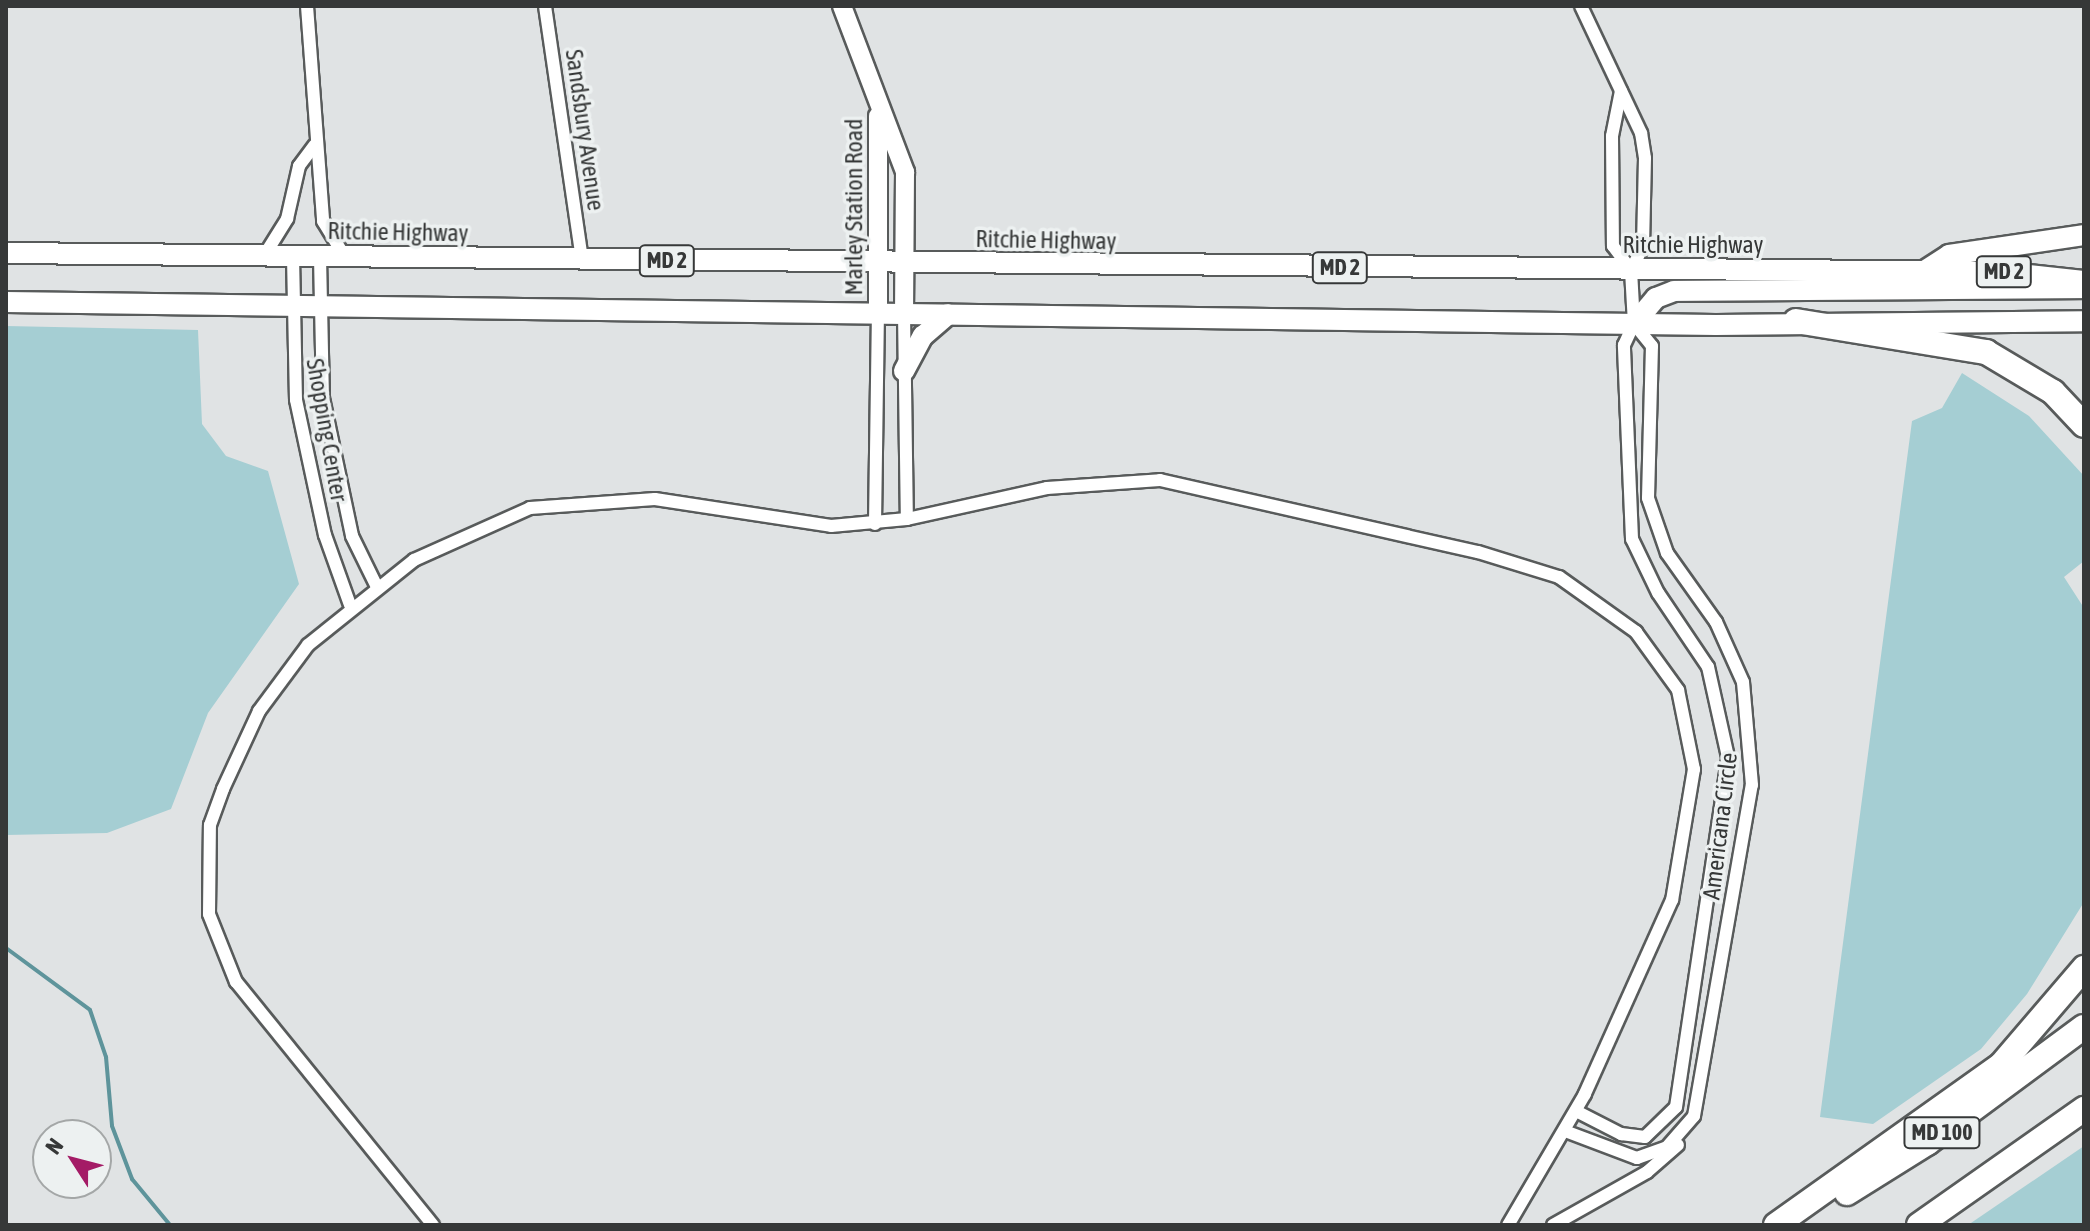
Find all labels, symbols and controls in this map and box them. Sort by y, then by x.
street label: Sandsbury Avenue [559,48,611,212]
street label: Marley Station Road [840,119,868,295]
street label: Ritchie Highway [327,216,469,248]
street label: Ritchie Highway [975,224,1117,256]
street label: Ritchie Highway [1623,231,1763,259]
road number: MD 2 [637,243,697,279]
road number: MD 2 [1310,250,1370,286]
road number: MD 2 [1974,254,2034,290]
street label: Shopping Center [300,356,354,504]
street label: Americana Circle [1697,751,1743,901]
road number: MD 100 [1902,1115,1982,1151]
north arrow [32,1119,112,1199]
text: N [40,1133,69,1159]

